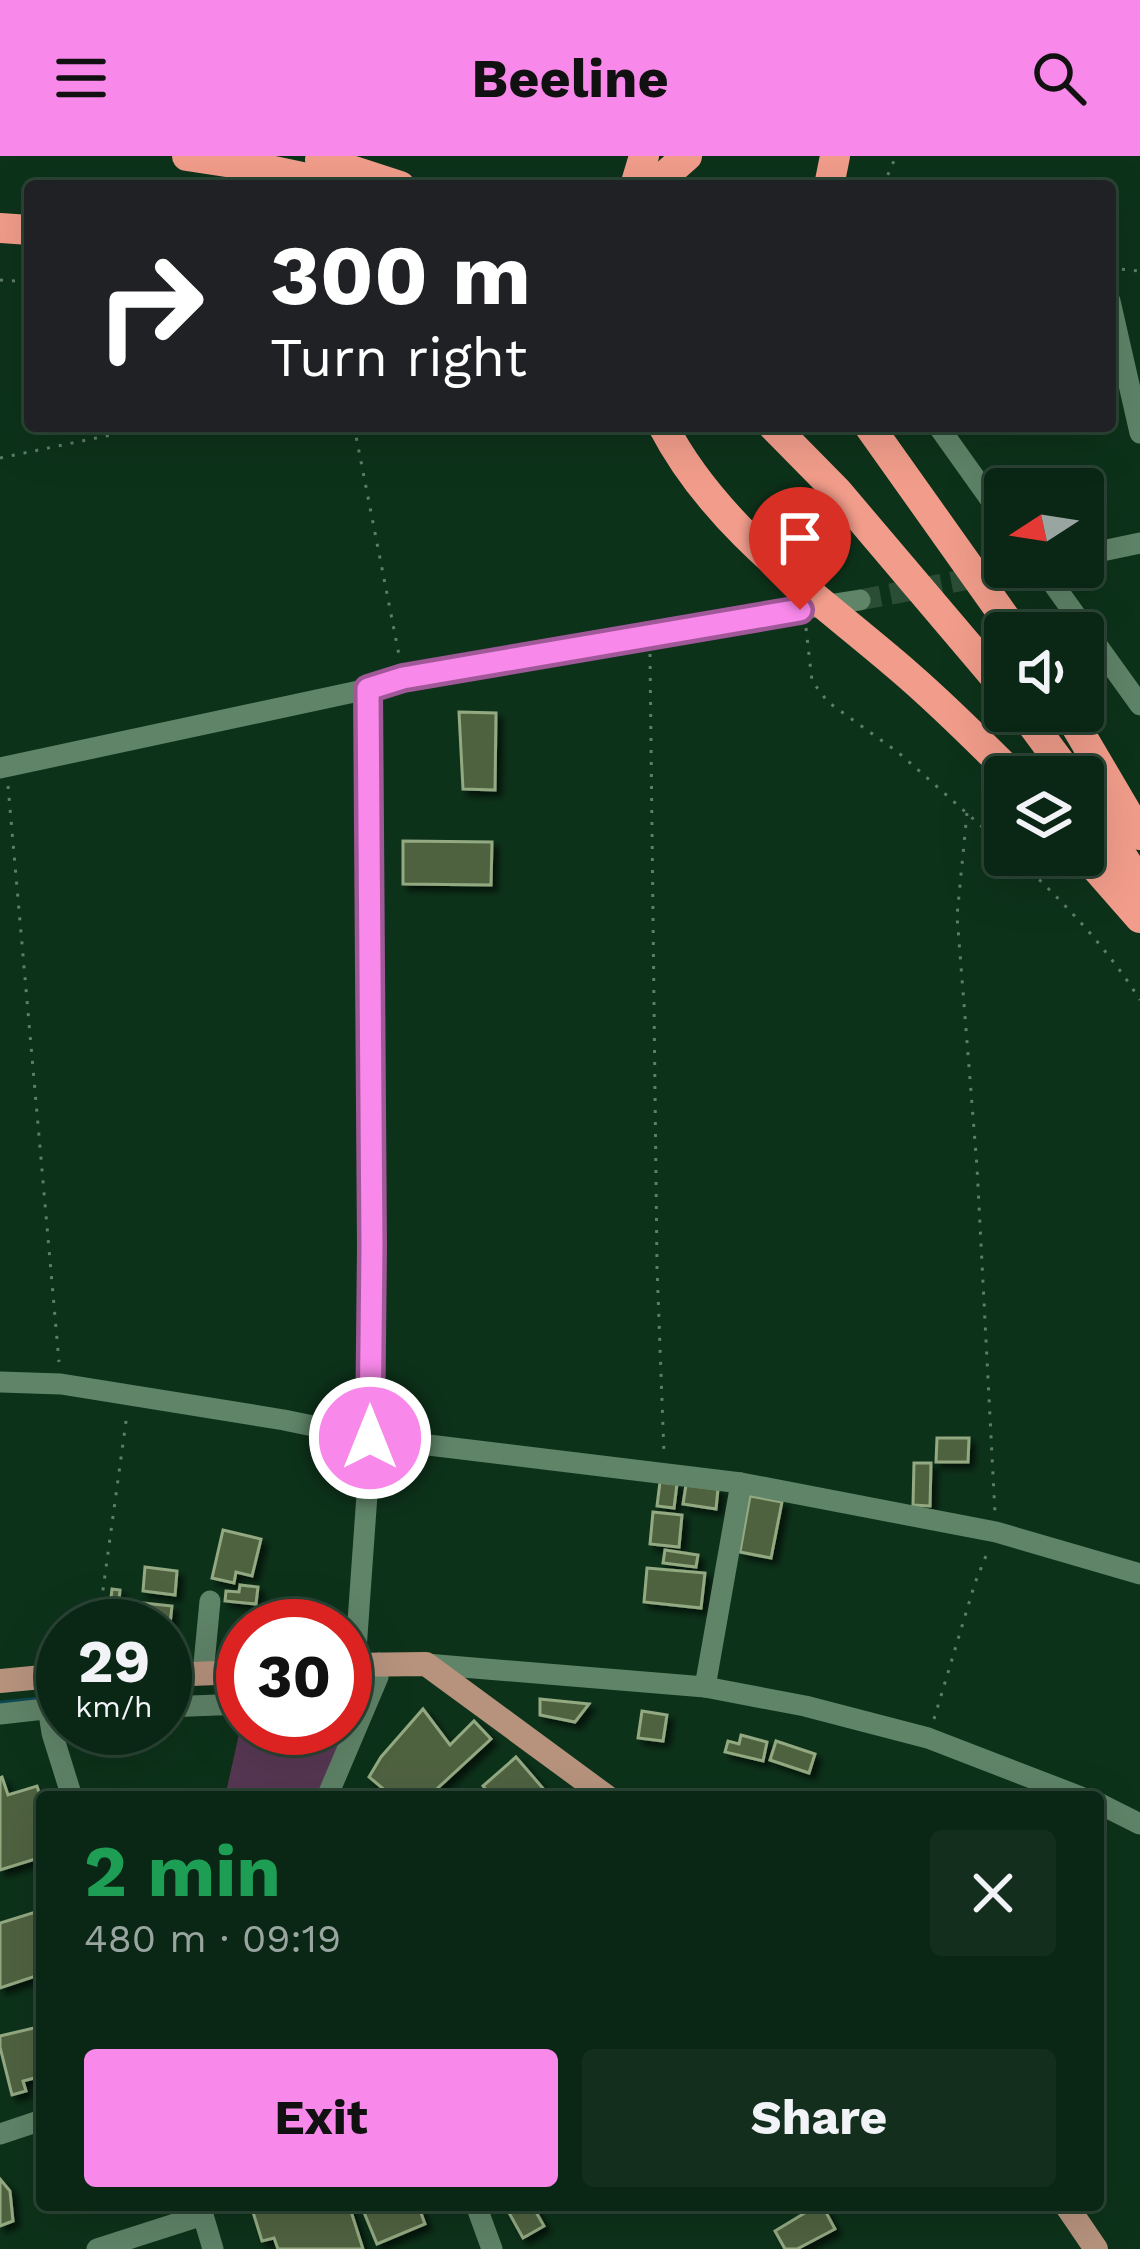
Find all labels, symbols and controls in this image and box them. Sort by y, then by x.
icon: menu [48,45,114,111]
icon: search [1026,45,1092,111]
text: Beeline [471,47,669,110]
text: 300 m [270,226,531,324]
icon: right [72,228,228,384]
text: Turn right [270,326,527,389]
north arrow [984,468,1104,588]
map controls [984,468,1104,876]
pin [749,487,851,610]
icon: arrive [767,505,833,571]
button: sound [984,612,1104,732]
button: layers [984,756,1104,876]
position arrow [307,1375,433,1501]
speed limit sign: 30 [216,1599,372,1755]
text: 29 [78,1626,150,1697]
text: km/h [75,1689,153,1724]
text: 2 min [84,1829,281,1913]
button: close [930,1830,1056,1956]
text: 480 m · 09:19 [84,1916,341,1961]
button: Exit [84,2049,558,2187]
button: Share [582,2049,1056,2187]

